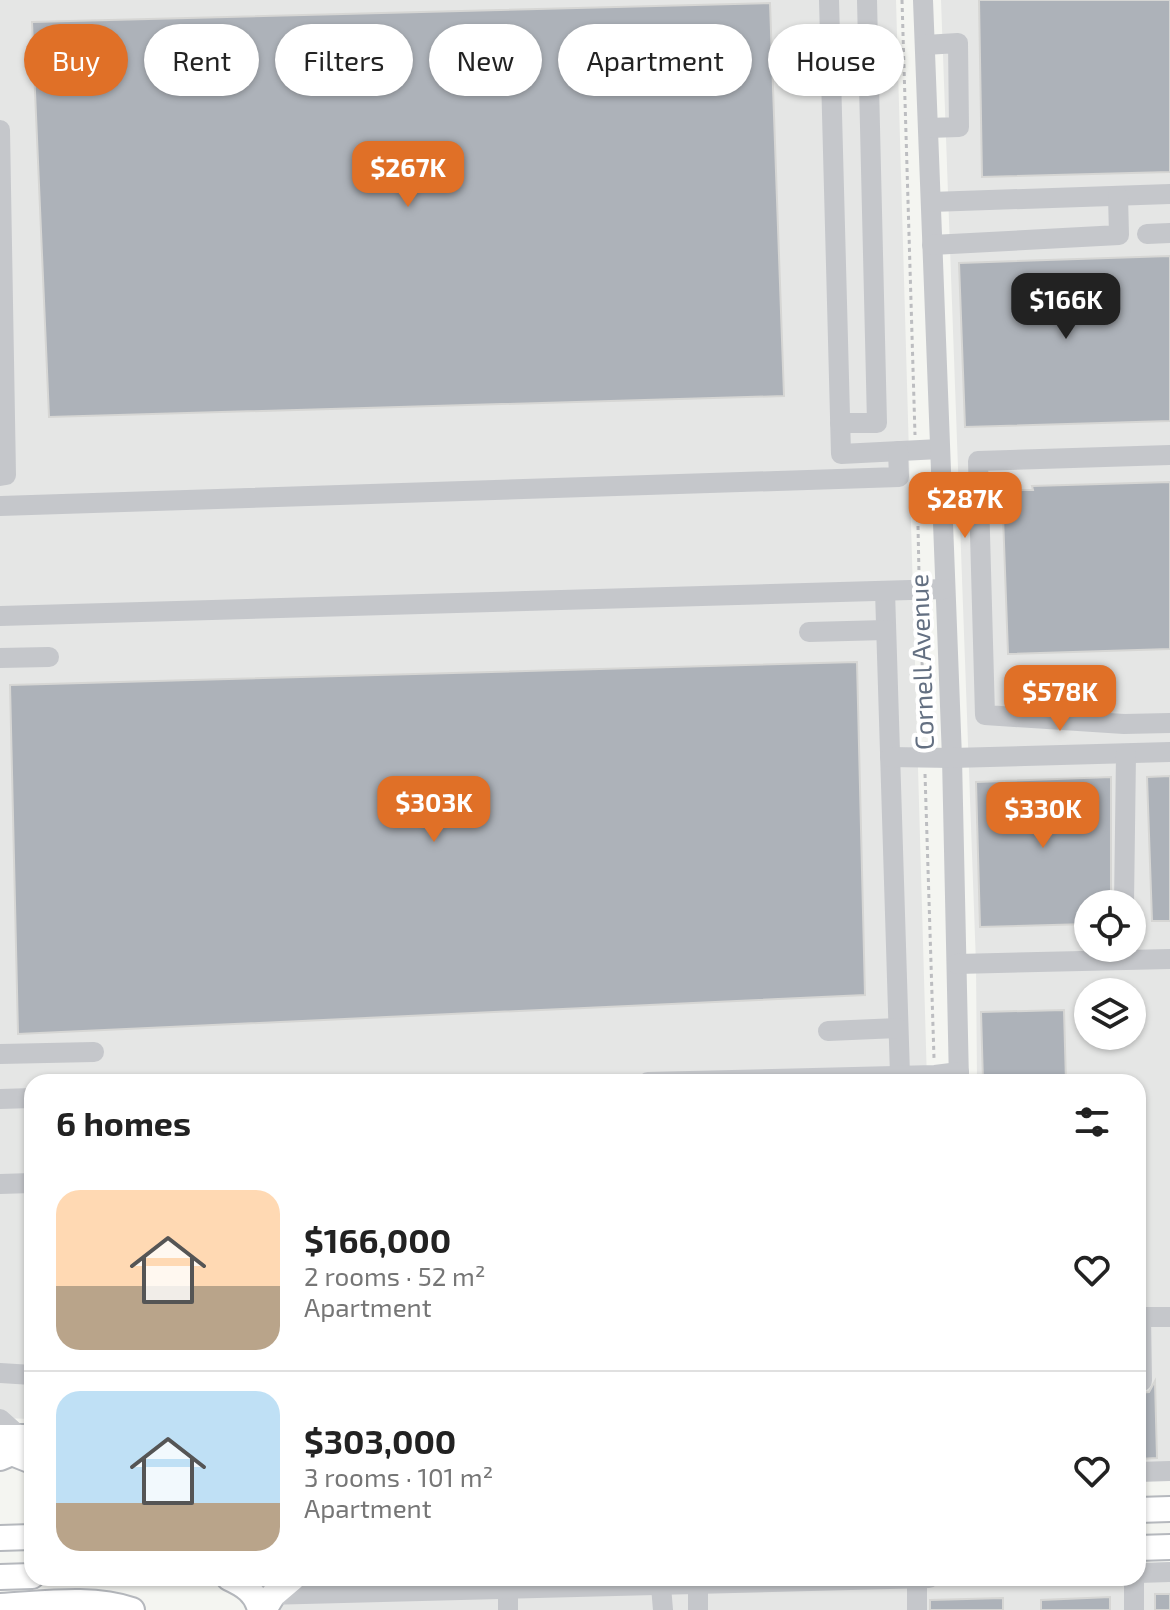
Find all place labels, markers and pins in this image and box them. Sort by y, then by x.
pin: $267K [352,141,464,209]
pin: $166K [1010,273,1122,341]
pin: $287K [909,472,1021,540]
pin: $578K [1004,665,1116,733]
pin: $303K [378,776,490,844]
pin: $330K [987,782,1099,850]

